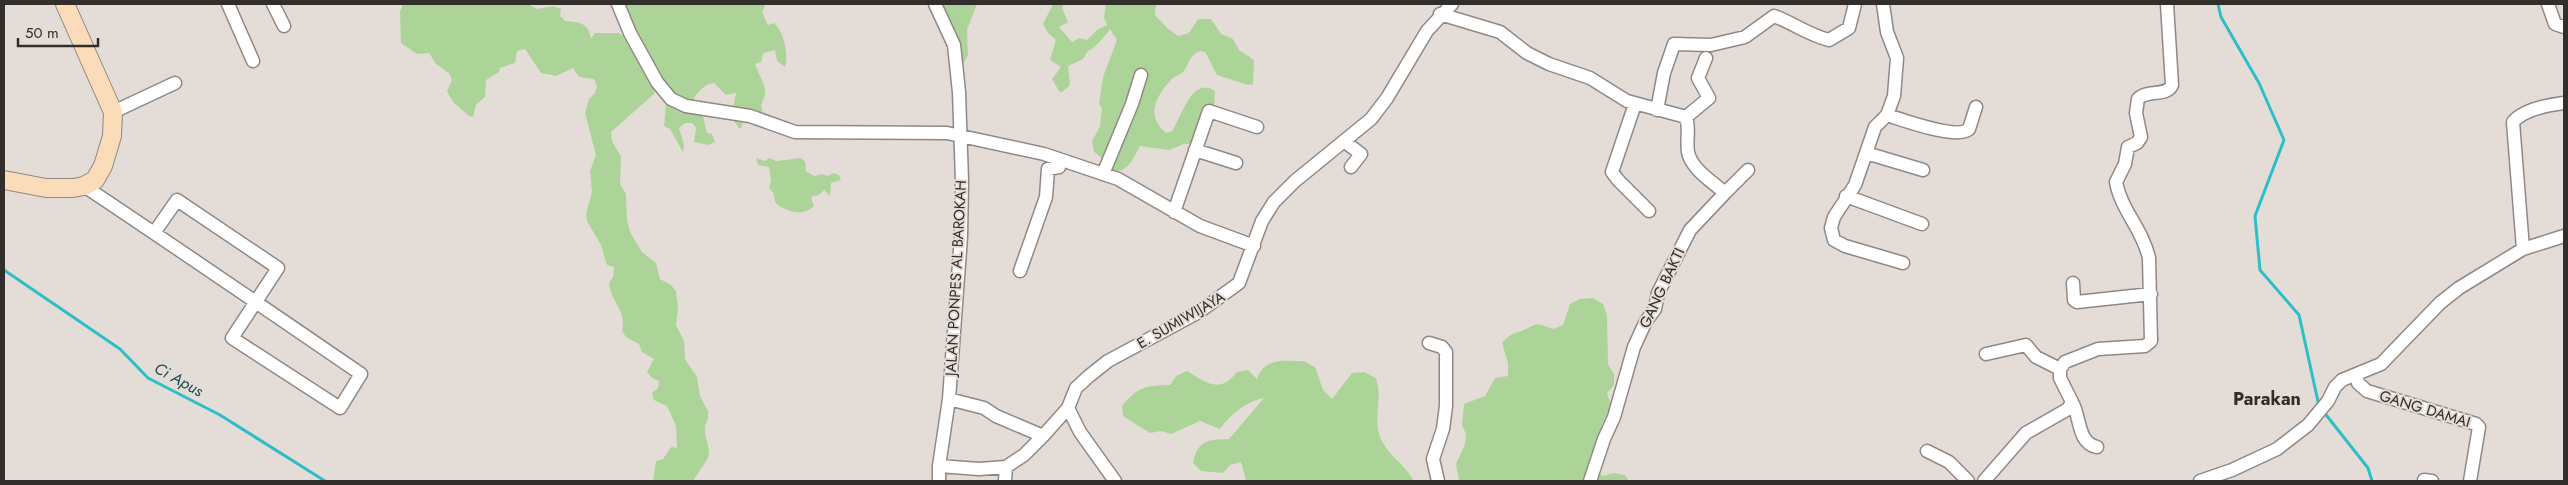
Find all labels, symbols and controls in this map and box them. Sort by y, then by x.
scale bar [18,15,98,47]
text: 50 m [25,22,59,44]
street label: JALAN PONPES AL BAROKAH [940,179,972,379]
street label: GANG BAKTI [1634,244,1690,332]
street label: E. SUMIWIJAYA [1133,286,1229,354]
water label: Ci Apus [150,357,208,403]
street label: GANG DAMAI [2377,385,2473,433]
district label: Parakan [2233,386,2301,412]

